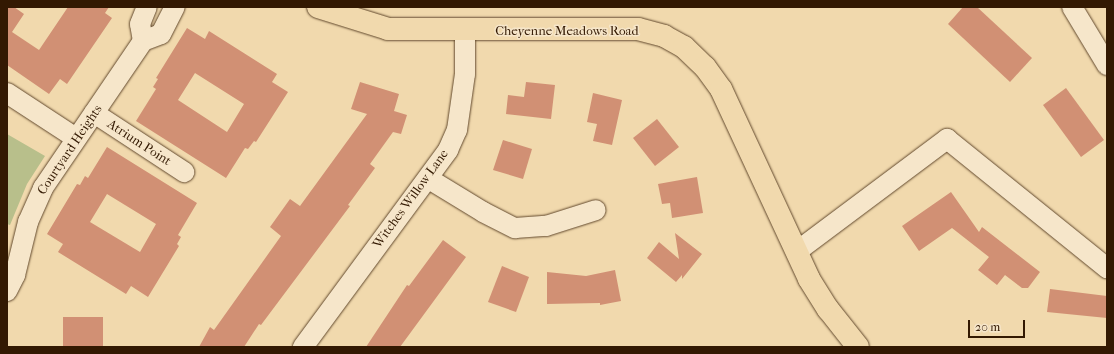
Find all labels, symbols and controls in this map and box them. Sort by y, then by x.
street label: Cheyenne Meadows Road [495,23,639,39]
street label: Courtyard Heights [34,102,106,198]
street label: Atrium Point [104,117,174,169]
street label: Witches Willow Lane [370,147,452,251]
scale bar [970,312,1027,338]
text: 20 m [975,320,1000,334]

